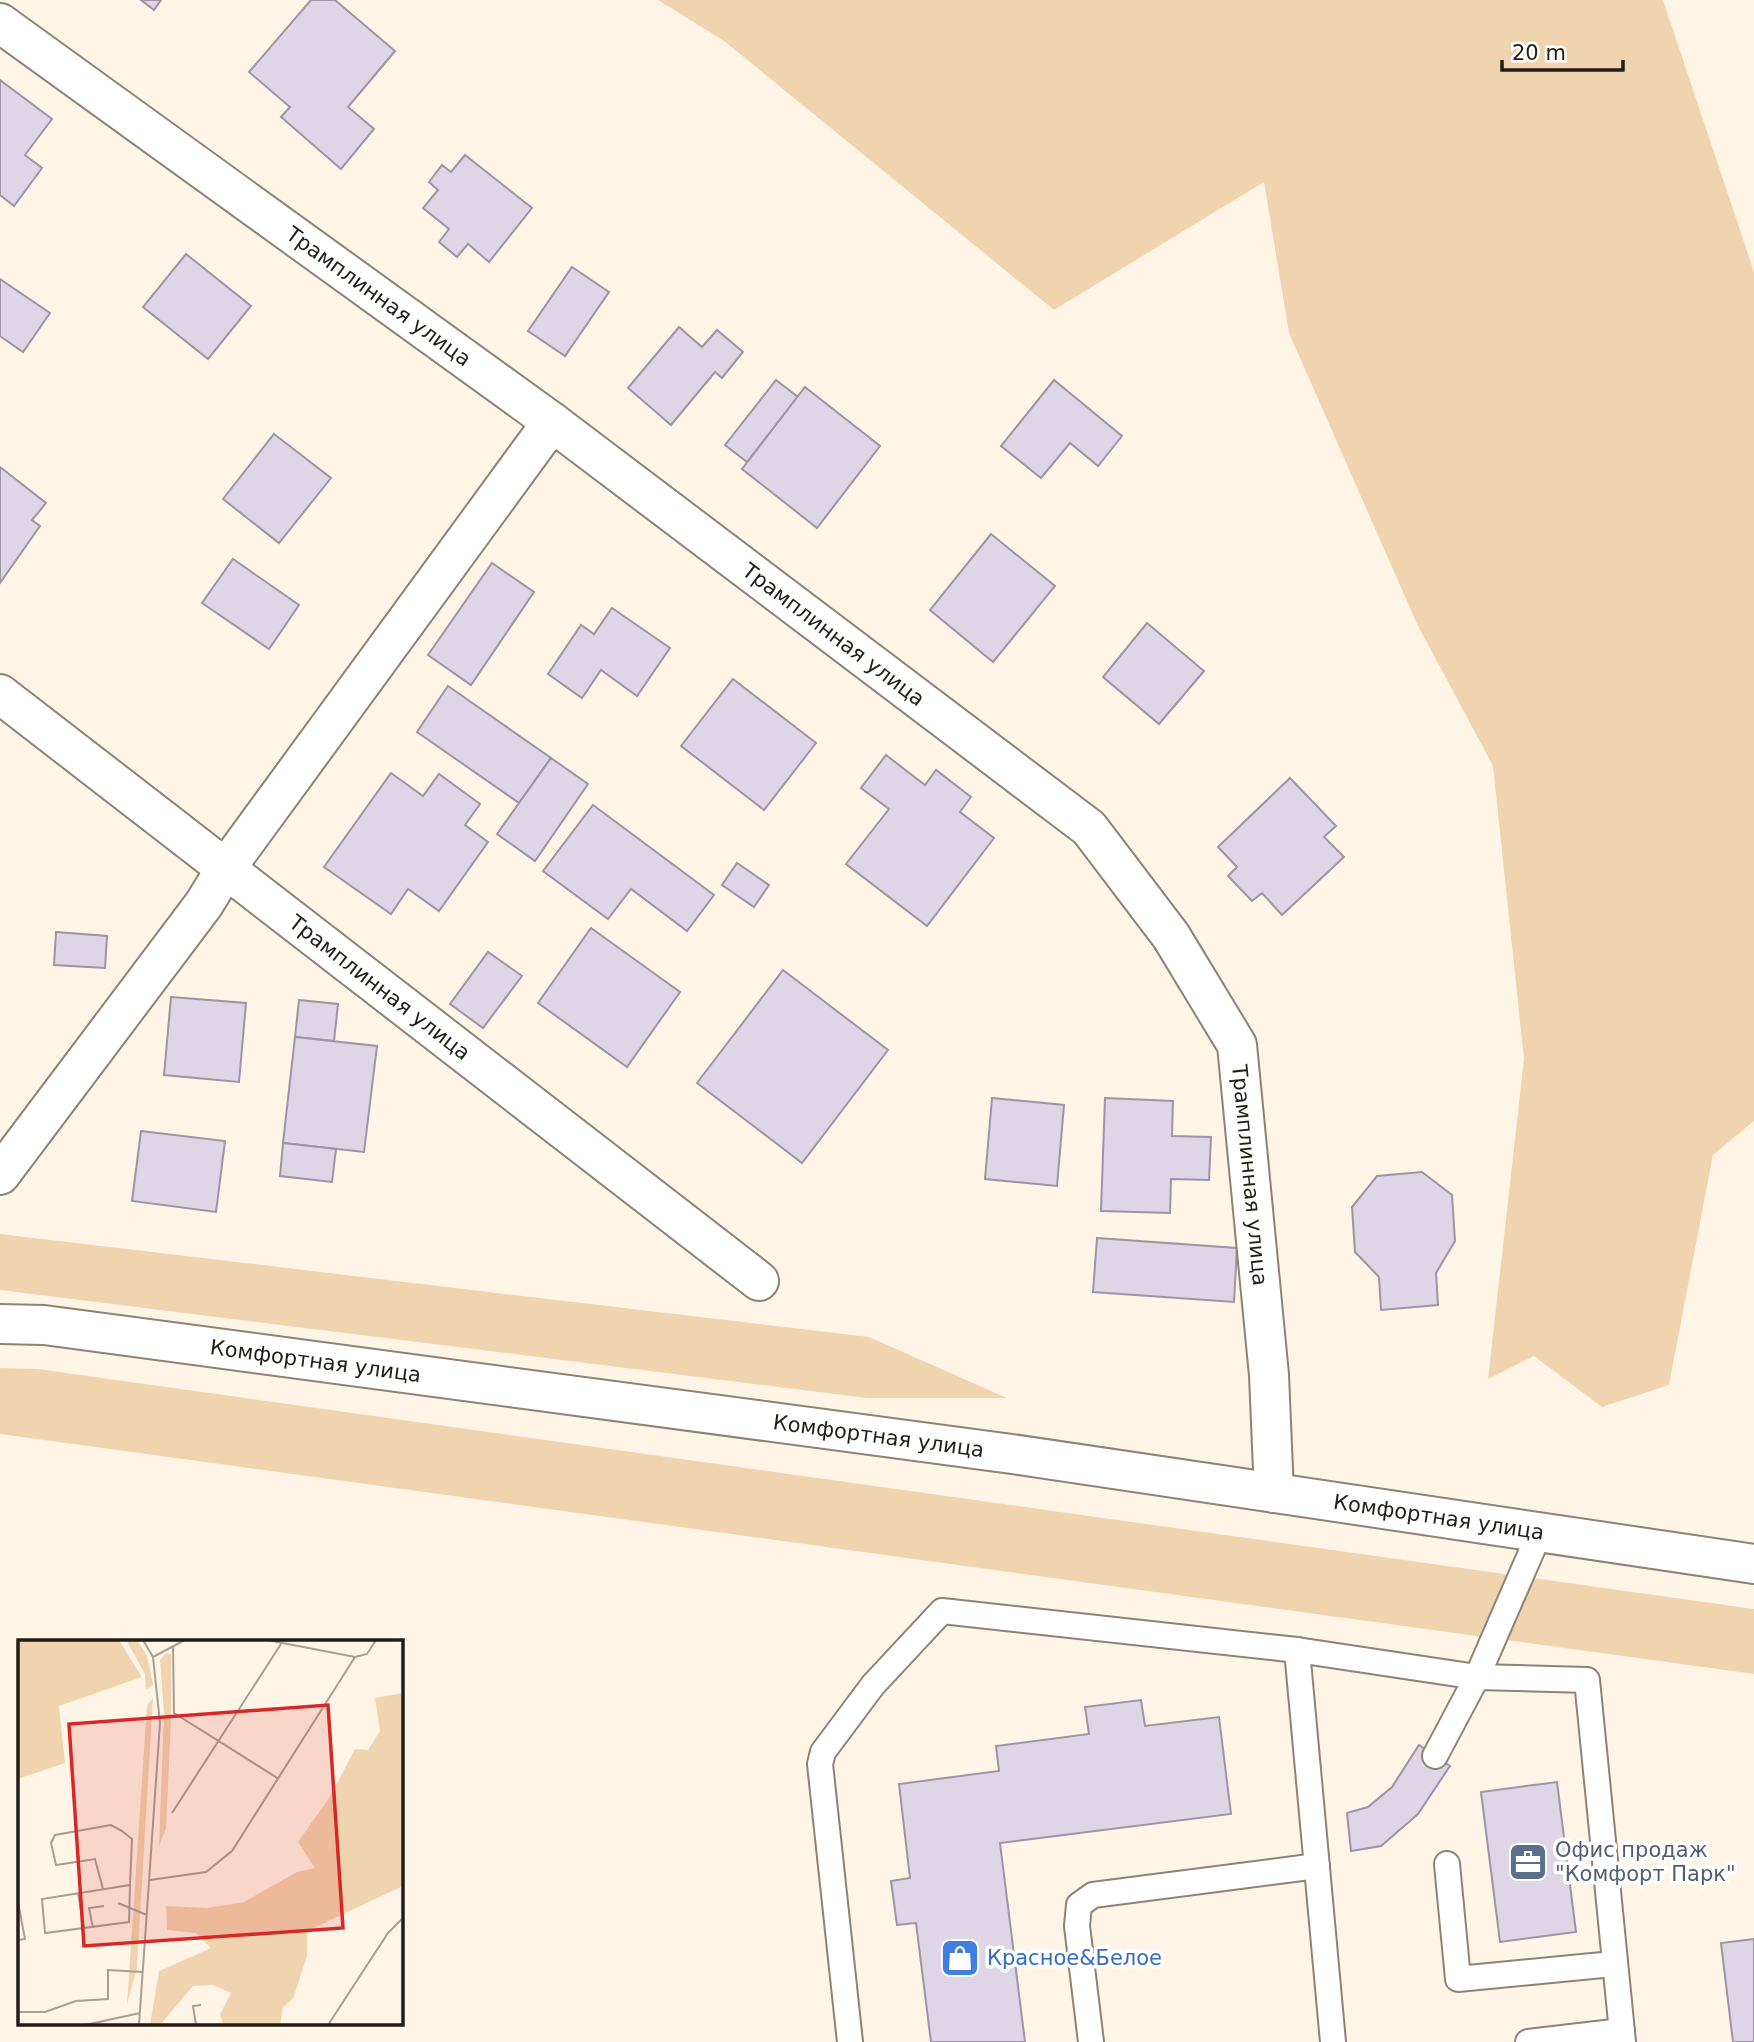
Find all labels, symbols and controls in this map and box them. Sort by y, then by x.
scale bar [1502,28,1623,72]
text: 20 m [1512,41,1566,65]
street label: Трамплинная улица [281,221,476,371]
street label: Трамплинная улица [737,558,929,711]
street label: Трамплинная улица [284,910,475,1065]
street label: Трамплинная улица [1227,1062,1272,1287]
street label: Комфортная улица [209,1335,423,1387]
street label: Комфортная улица [772,1410,986,1462]
street label: Комфортная улица [1332,1490,1546,1545]
inset map [18,1640,402,2024]
place label: Офис продаж "Комфорт Парк" [1555,1838,1736,1886]
office icon: Офис продаж "Комфорт Парк" [1507,1841,1549,1883]
shop icon: Красное&Белое [939,1937,981,1979]
place label: Красное&Белое [987,1946,1162,1970]

